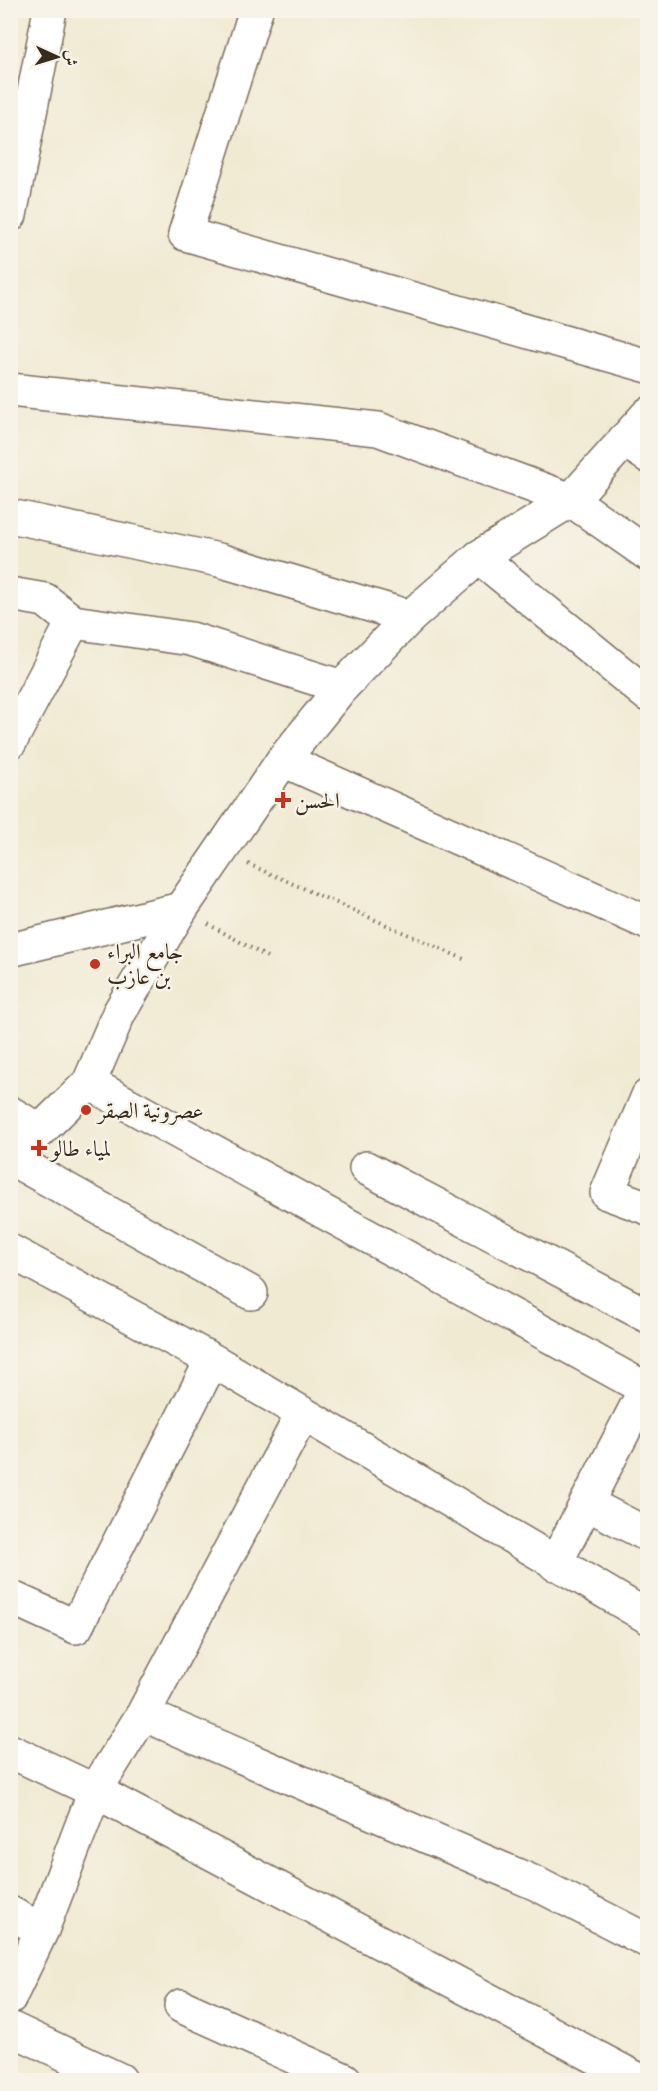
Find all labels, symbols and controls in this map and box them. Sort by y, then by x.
north arrow [27,27,87,87]
text: ش [60,49,81,67]
place label: الحسن [295,788,340,816]
marker: الحسن [276,793,290,807]
place label: جامع البراء بن عازب [107,939,183,991]
marker: جامع البراء بن عازب [88,957,102,971]
place label: عصرونية الصقر [96,1098,204,1125]
marker: عصرونية الصقر [79,1103,93,1117]
place label: لمياء طالو [49,1136,111,1163]
marker: لمياء طالو [32,1141,46,1155]

